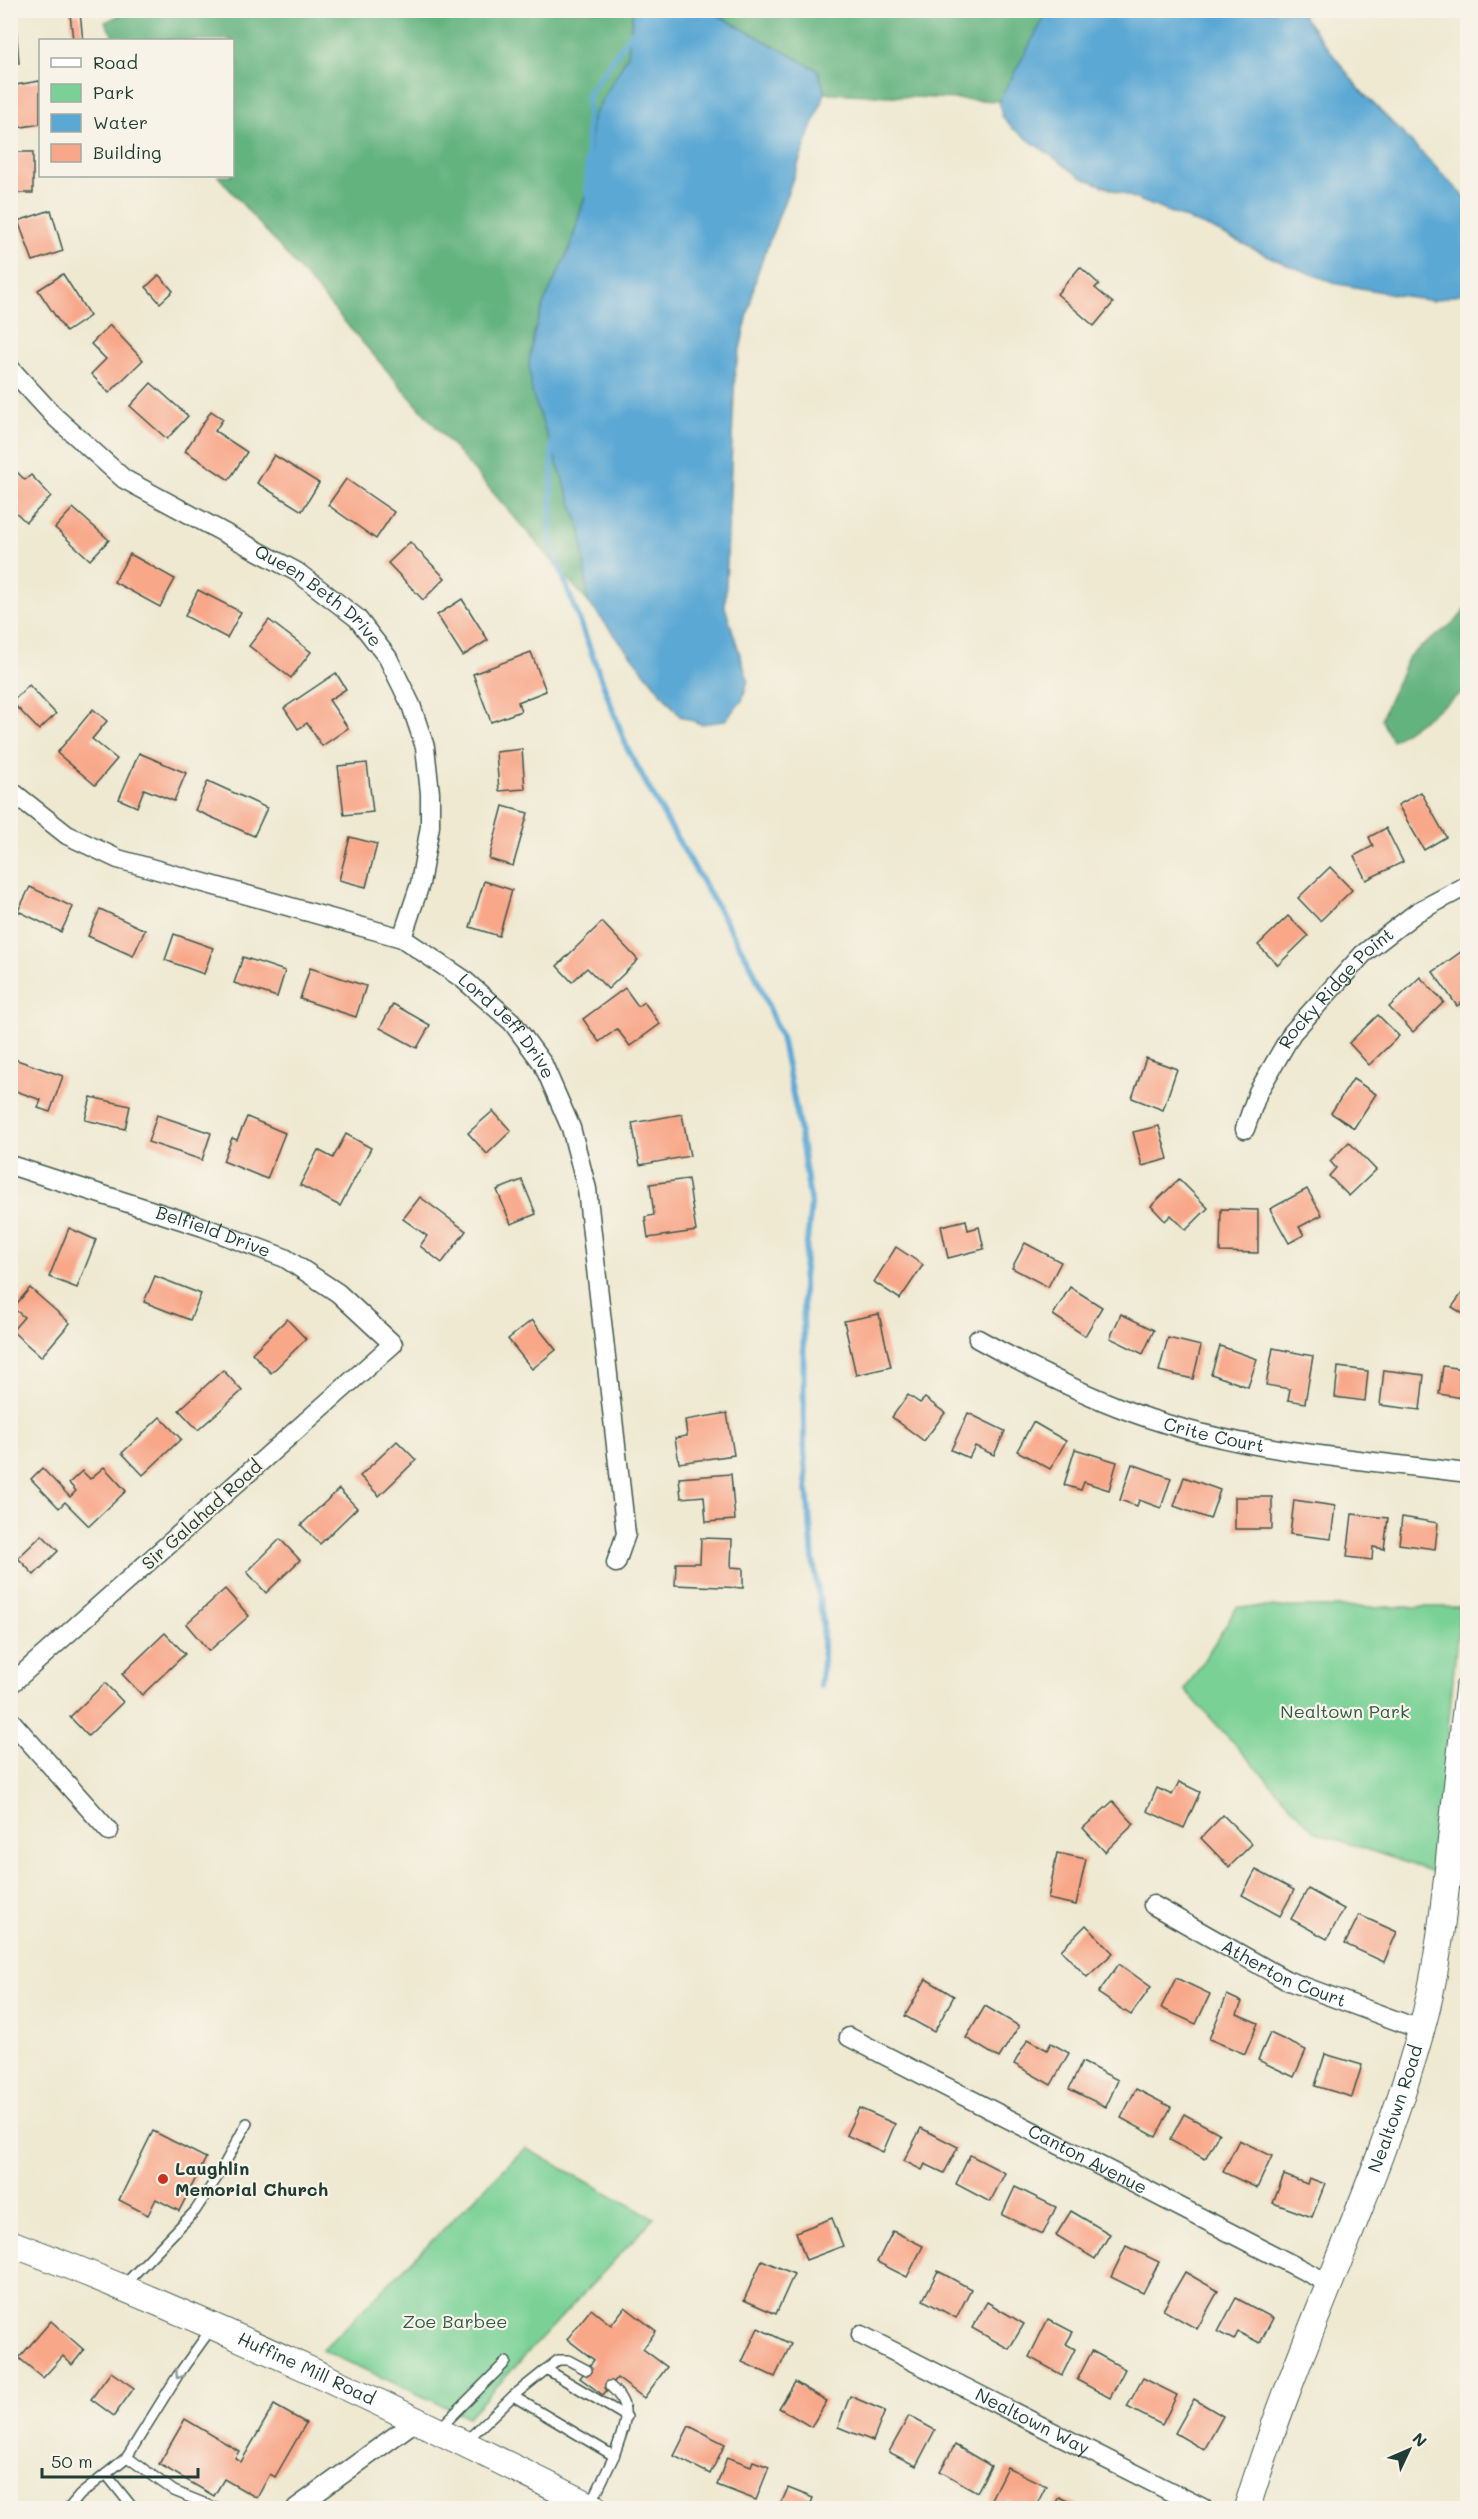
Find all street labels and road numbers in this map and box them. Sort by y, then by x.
street label: Queen Beth Drive [251,538,388,651]
street label: Rocky Ridge Point [1272,922,1398,1053]
street label: Lord Jeff Drive [454,967,561,1082]
street label: Belfield Drive [153,1200,274,1262]
street label: Crite Court [1161,1411,1266,1457]
street label: Sir Galahad Road [136,1454,267,1575]
street label: Atherton Court [1218,1933,1350,2012]
street label: Nealtown Road [1362,2042,1427,2176]
street label: Canton Avenue [1024,2118,1151,2199]
street label: Huffine Mill Road [234,2326,379,2410]
street label: Nealtown Way [972,2382,1094,2460]

